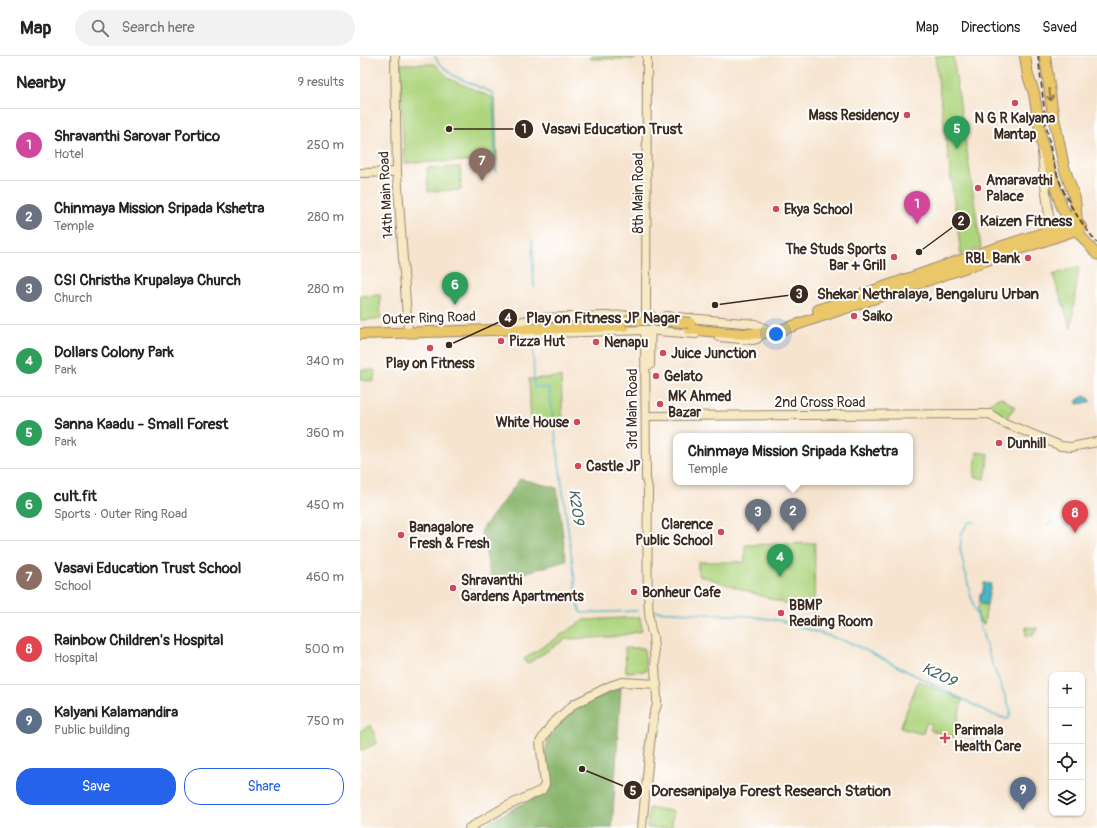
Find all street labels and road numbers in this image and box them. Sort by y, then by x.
street label: 14th Main Road [375,151,397,239]
street label: 8th Main Road [630,152,647,234]
street label: Outer Ring Road [382,308,476,328]
street label: 3rd Main Road [624,368,641,450]
street label: 2nd Cross Road [774,394,866,411]

